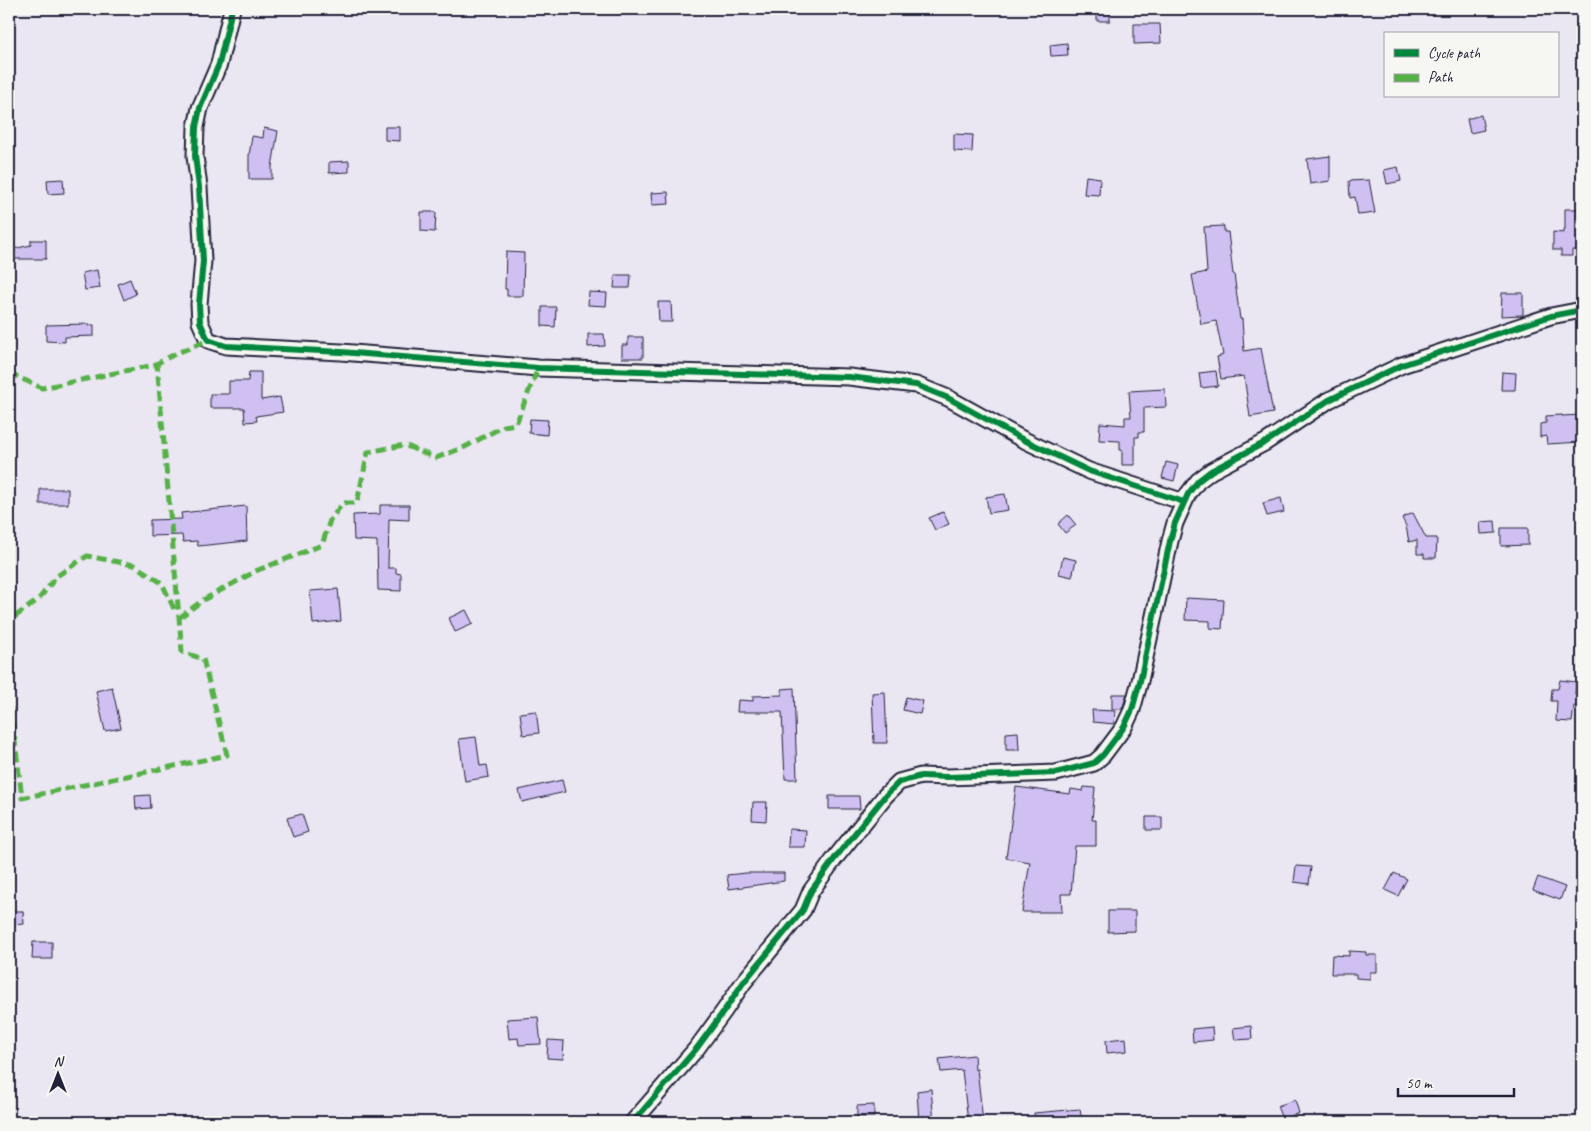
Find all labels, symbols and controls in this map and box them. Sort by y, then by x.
legend [1384,32,1558,98]
text: Cycle path [1428,44,1480,63]
text: Path [1428,68,1454,87]
north arrow [32,1048,82,1098]
text: N [54,1053,65,1070]
scale bar [1398,1066,1515,1098]
text: 50 m [1406,1074,1433,1093]

